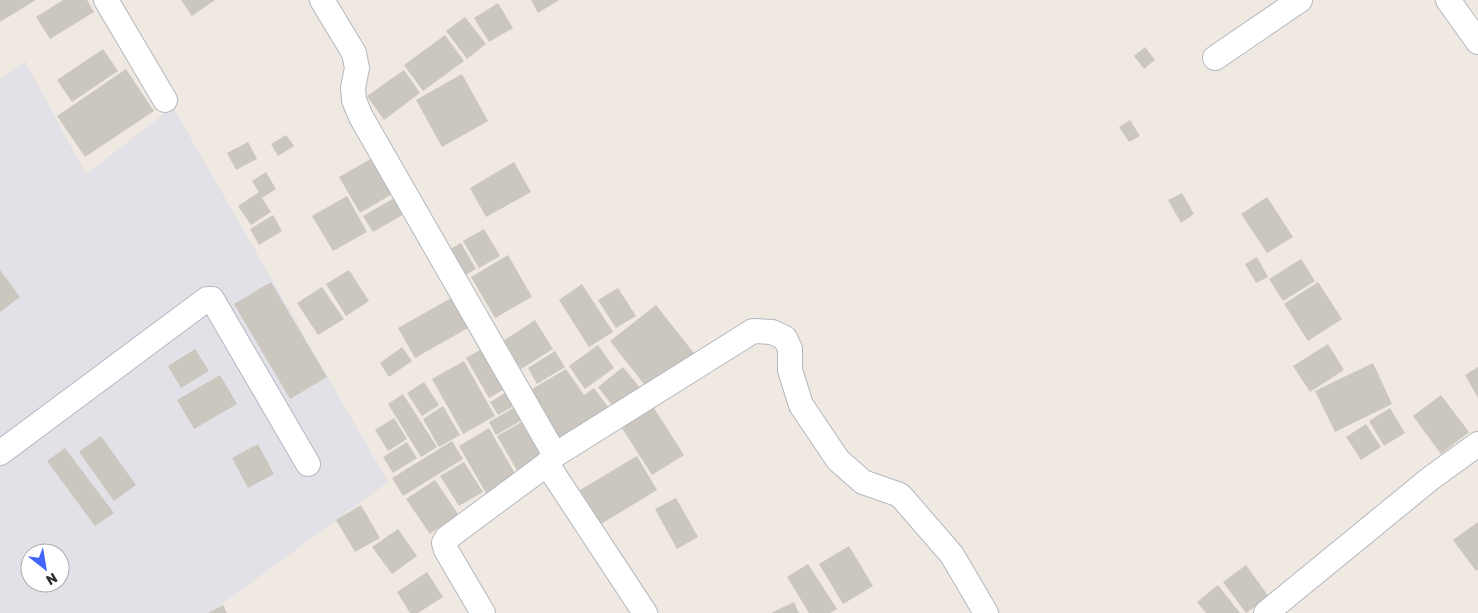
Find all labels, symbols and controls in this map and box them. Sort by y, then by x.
north arrow [20,543,70,593]
text: N [43,569,60,589]

